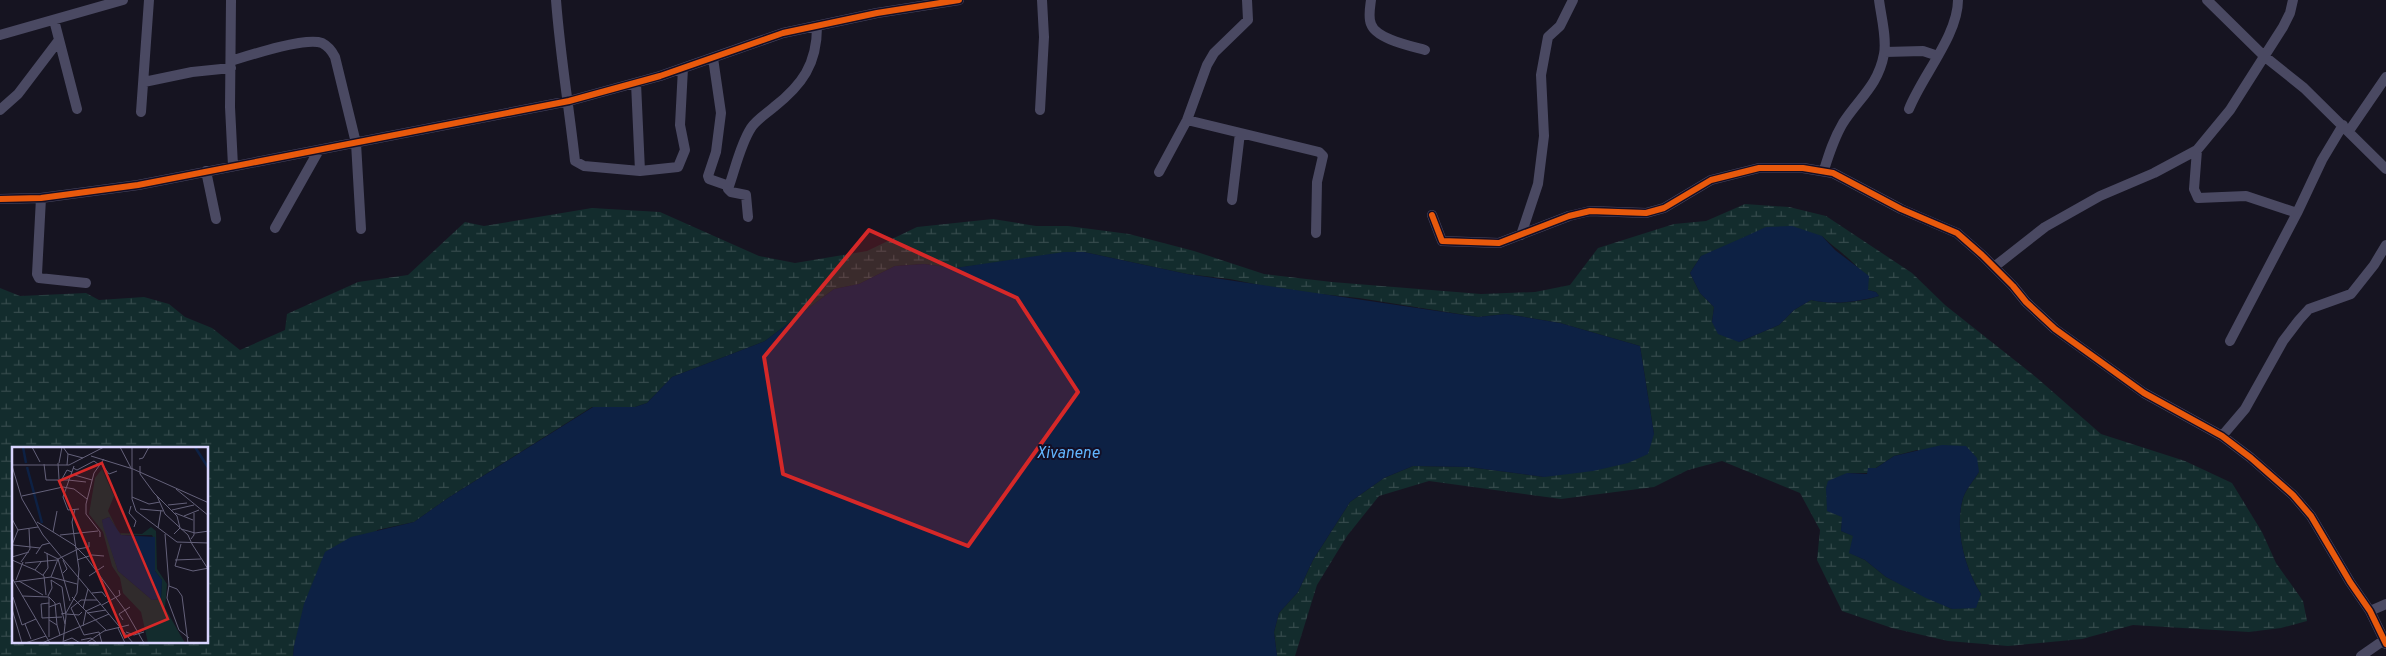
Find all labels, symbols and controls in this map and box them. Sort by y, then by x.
water label: Xivanene [1037,444,1100,464]
inset map [12,447,209,644]

